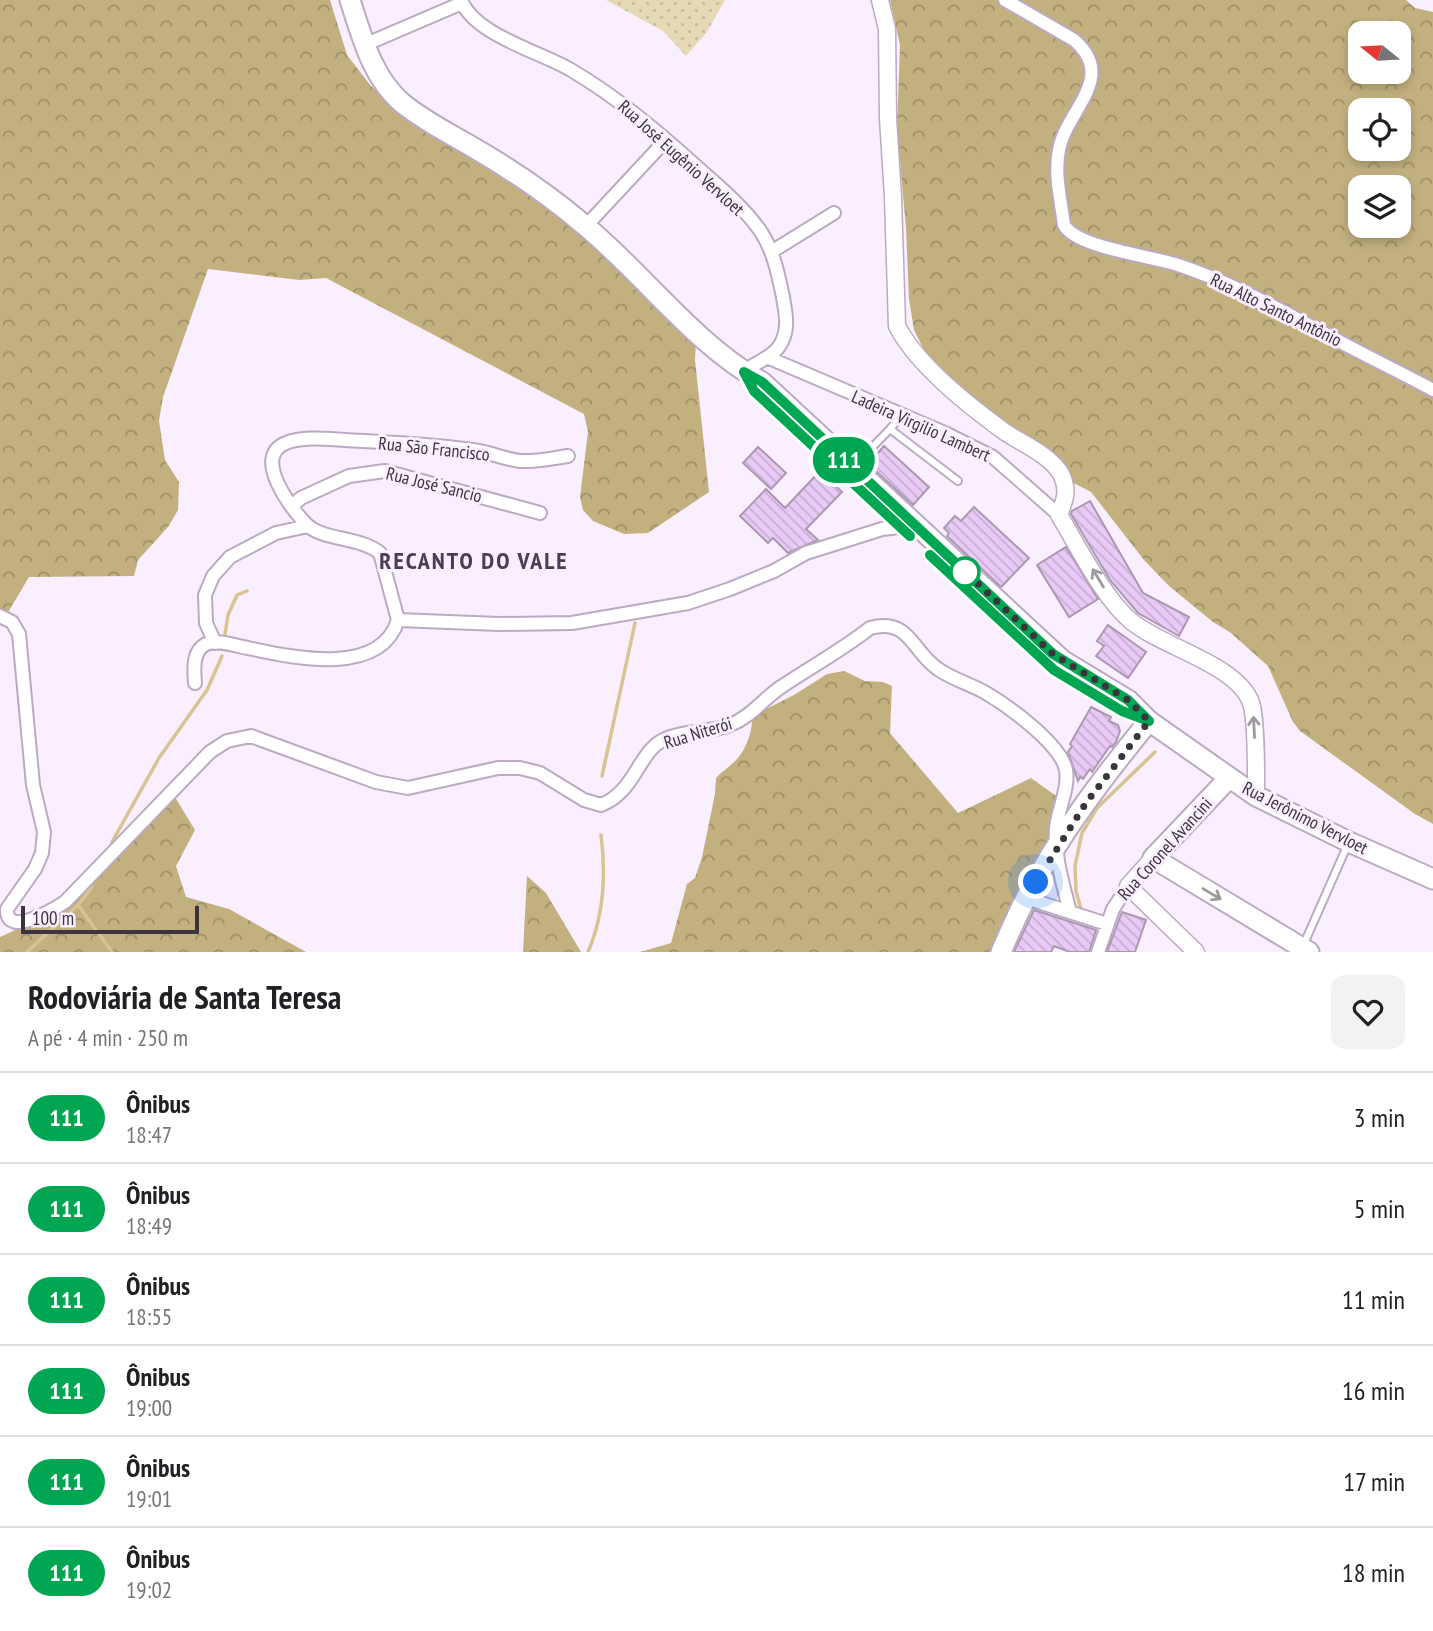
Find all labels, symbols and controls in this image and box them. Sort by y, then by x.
north arrow [1348,21,1410,84]
map controls [1348,21,1411,238]
street label: Rua José Eugênio Vervloet [614,95,749,220]
button: locate [1348,98,1411,161]
button: layers [1348,175,1411,238]
street label: Rua Alto Santo Antônio [1207,268,1346,351]
street label: Ladeira Virgilio Lambert [848,385,994,466]
street label: Rua São Francisco [377,431,491,466]
line badge: 111 [804,437,884,483]
text: 111 [827,444,861,475]
street label: Rua José Sancio [384,462,485,508]
district label: RECANTO DO VALE [379,545,569,576]
unlabelled marker [950,557,980,587]
one-way arrow [1091,568,1105,588]
street label: Rua Niterói [661,711,735,754]
one-way arrow [1247,716,1260,739]
street label: Rua Jerônimo Vervloet [1239,776,1372,859]
street label: Rua Coronel Avancini [1112,792,1217,905]
your location [1018,864,1053,899]
one-way arrow [1201,887,1221,901]
scale bar [21,903,200,935]
text: 100 m [32,906,74,930]
text: Rodoviária de Santa Teresa [28,975,342,1018]
button: heart [1331,975,1405,1049]
text: A pé · 4 min · 250 m [28,1023,188,1052]
text: Ônibus [126,1087,190,1120]
text: 3 min [1354,1101,1405,1134]
text: 111 [49,1102,84,1133]
text: 18:47 [126,1120,172,1149]
text: Ônibus [126,1178,190,1211]
text: 5 min [1354,1192,1405,1225]
text: 111 [49,1193,84,1224]
text: 18:49 [126,1211,172,1240]
text: Ônibus [126,1269,190,1302]
text: 11 min [1342,1283,1405,1316]
text: 111 [49,1284,84,1315]
text: 18:55 [126,1302,172,1331]
text: Ônibus [126,1360,190,1393]
text: 16 min [1342,1374,1405,1407]
text: 111 [49,1375,84,1406]
text: 19:00 [126,1393,172,1422]
text: Ônibus [126,1451,190,1484]
text: 17 min [1343,1465,1405,1498]
text: 111 [49,1466,84,1497]
text: 19:01 [126,1484,172,1513]
text: Ônibus [126,1542,190,1575]
text: 18 min [1342,1556,1405,1589]
text: 111 [49,1557,84,1588]
text: 19:02 [126,1575,172,1604]

